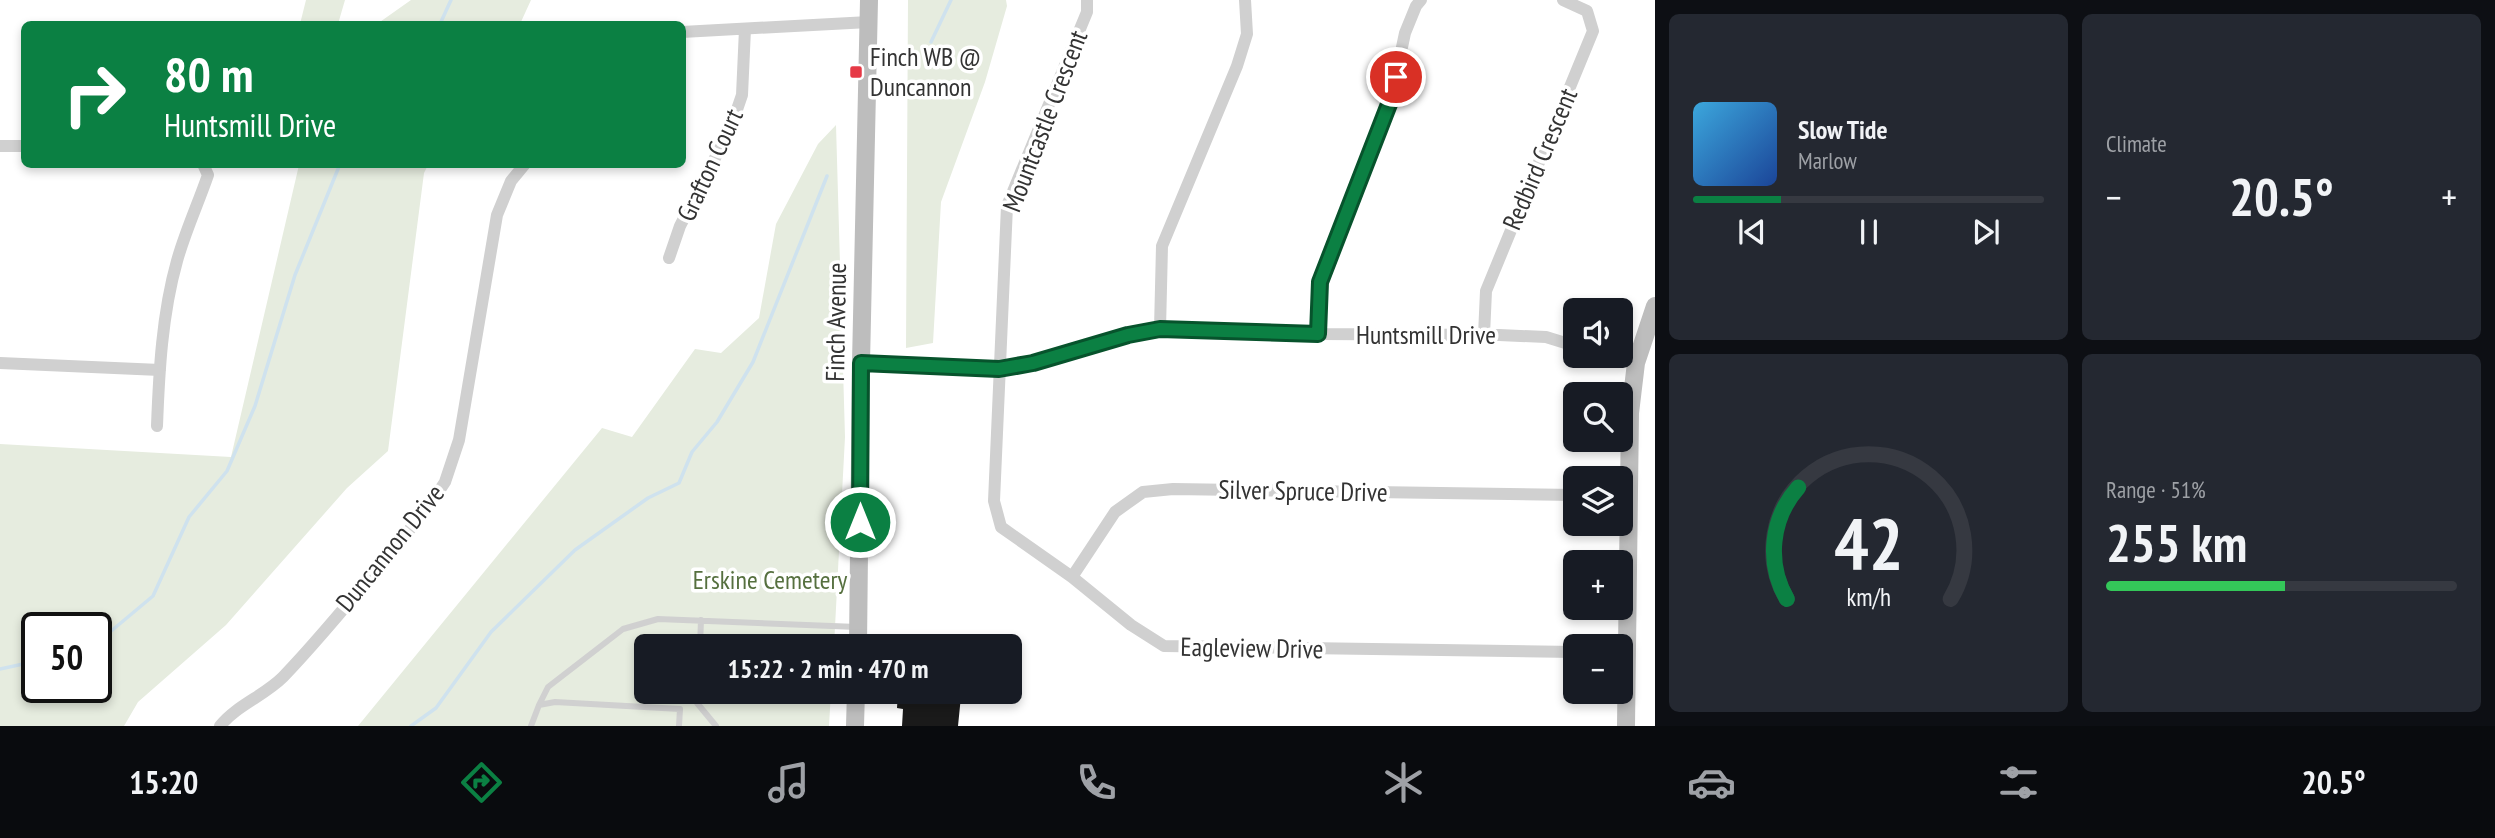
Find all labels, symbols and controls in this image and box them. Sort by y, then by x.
street label: Mountcastle Crescent [995,25,1094,216]
place label: Finch WB @ Duncannon [870,40,981,103]
text: 80 m [164,42,253,106]
pin [1366,47,1426,107]
icon: right [49,49,140,140]
icon: arrive [1377,58,1415,96]
marker: Finch WB @ Duncannon [848,64,864,80]
street label: Redbird Crescent [1495,83,1584,235]
street label: Grafton Court [669,103,750,226]
text: Huntsmill Drive [164,104,336,146]
text: Slow Tide [1798,113,1888,146]
text: Climate [2106,129,2167,158]
text: Marlow [1798,146,1857,175]
text: 20.5° [2229,163,2334,230]
text: − [2106,172,2122,221]
text: + [2441,172,2457,221]
icon: previous [1733,213,1771,251]
icon: pause [1850,213,1888,251]
icon: next [1967,213,2005,251]
street label: Finch Avenue [818,262,853,382]
map controls [1563,298,1633,704]
button: sound [1563,298,1633,368]
street label: Huntsmill Drive [1356,318,1496,351]
button: search [1563,382,1633,452]
button: layers [1563,466,1633,536]
street label: Silver Spruce Drive [1218,473,1388,508]
text: Range · 51% [2106,475,2206,504]
street label: Duncannon Drive [328,477,451,618]
position arrow [823,485,897,559]
text: 42 [1834,495,1903,589]
text: 255 km [2106,509,2247,576]
button: + [1563,550,1633,620]
park label: Erskine Cemetery [693,563,848,596]
text: km/h [1846,581,1891,613]
speed limit sign: 50 [21,612,112,703]
street label: Eagleview Drive [1180,630,1324,665]
button: − [1563,634,1633,704]
text: 15:22 · 2 min · 470 m [728,652,928,685]
icon: directions [457,758,506,807]
icon: music [764,758,813,807]
icon: phone [1072,758,1121,807]
icon: climate [1379,758,1428,807]
icon: car [1687,758,1736,807]
icon: filters [1994,758,2043,807]
text: 15:20 [129,761,198,803]
text: 20.5° [2301,761,2366,803]

